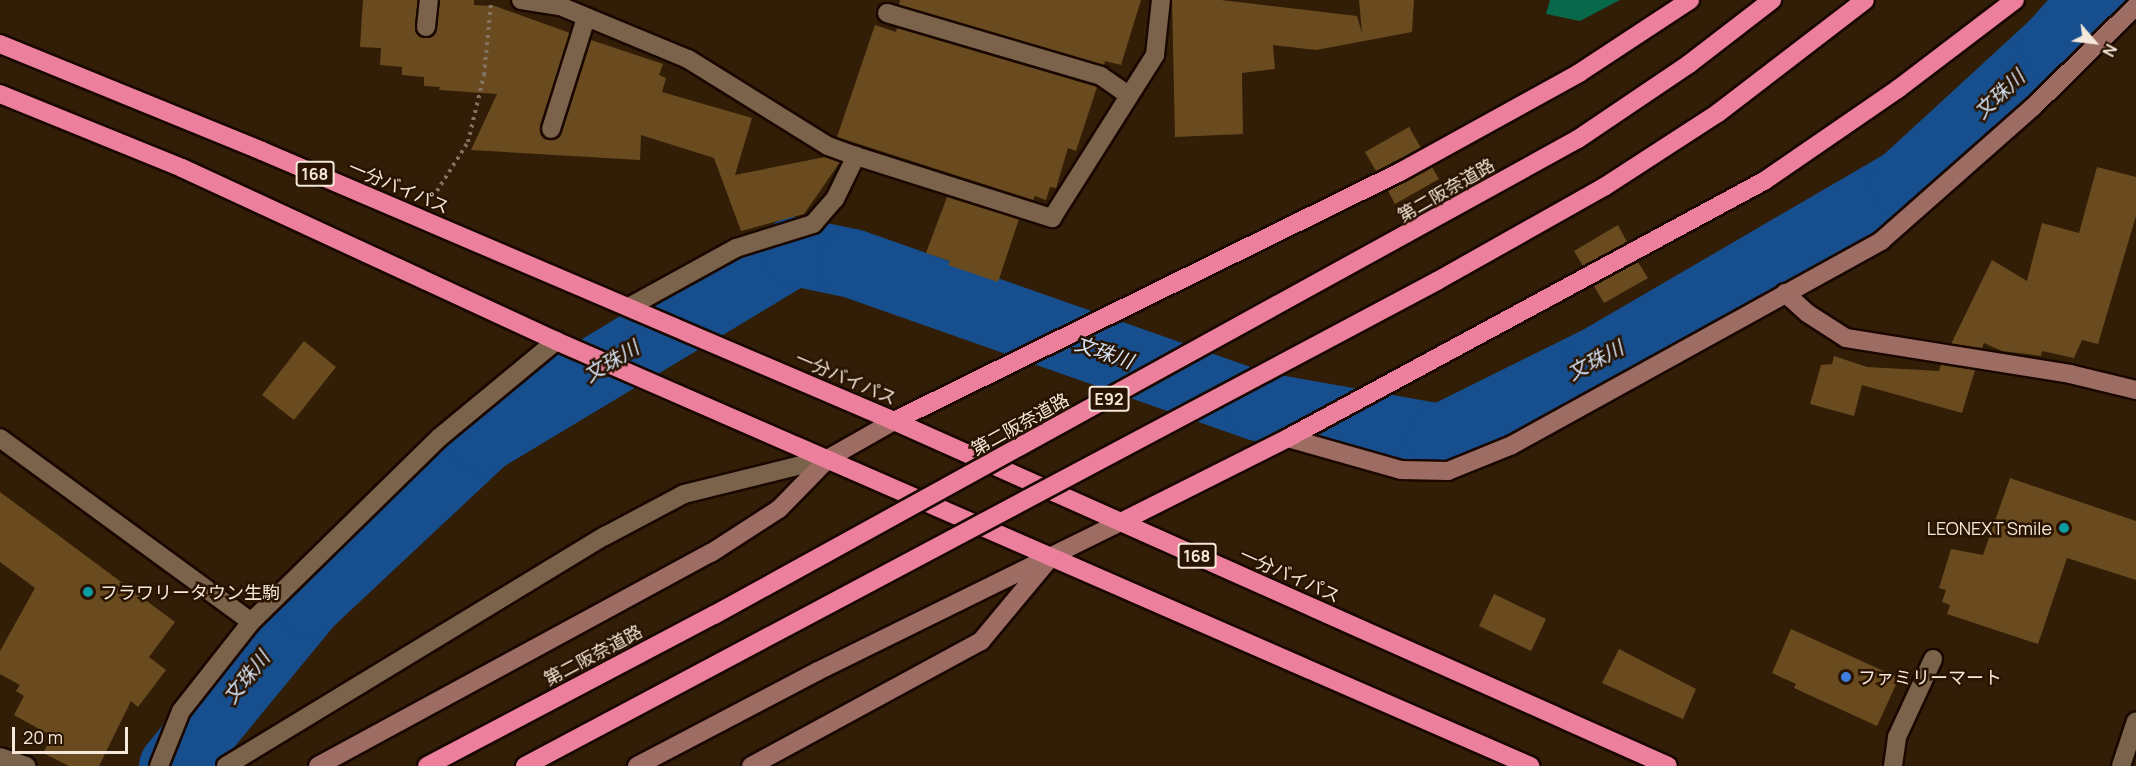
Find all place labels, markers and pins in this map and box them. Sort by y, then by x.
place label: LEONEXT Smile [1926,517,2052,539]
marker: LEONEXT Smile [2057,521,2071,535]
place label: フラワリータウン生駒 [100,581,280,603]
marker: フラワリータウン生駒 [81,585,95,599]
place label: ファミリーマート [1858,666,2002,688]
marker: ファミリーマート [1839,670,1853,684]

